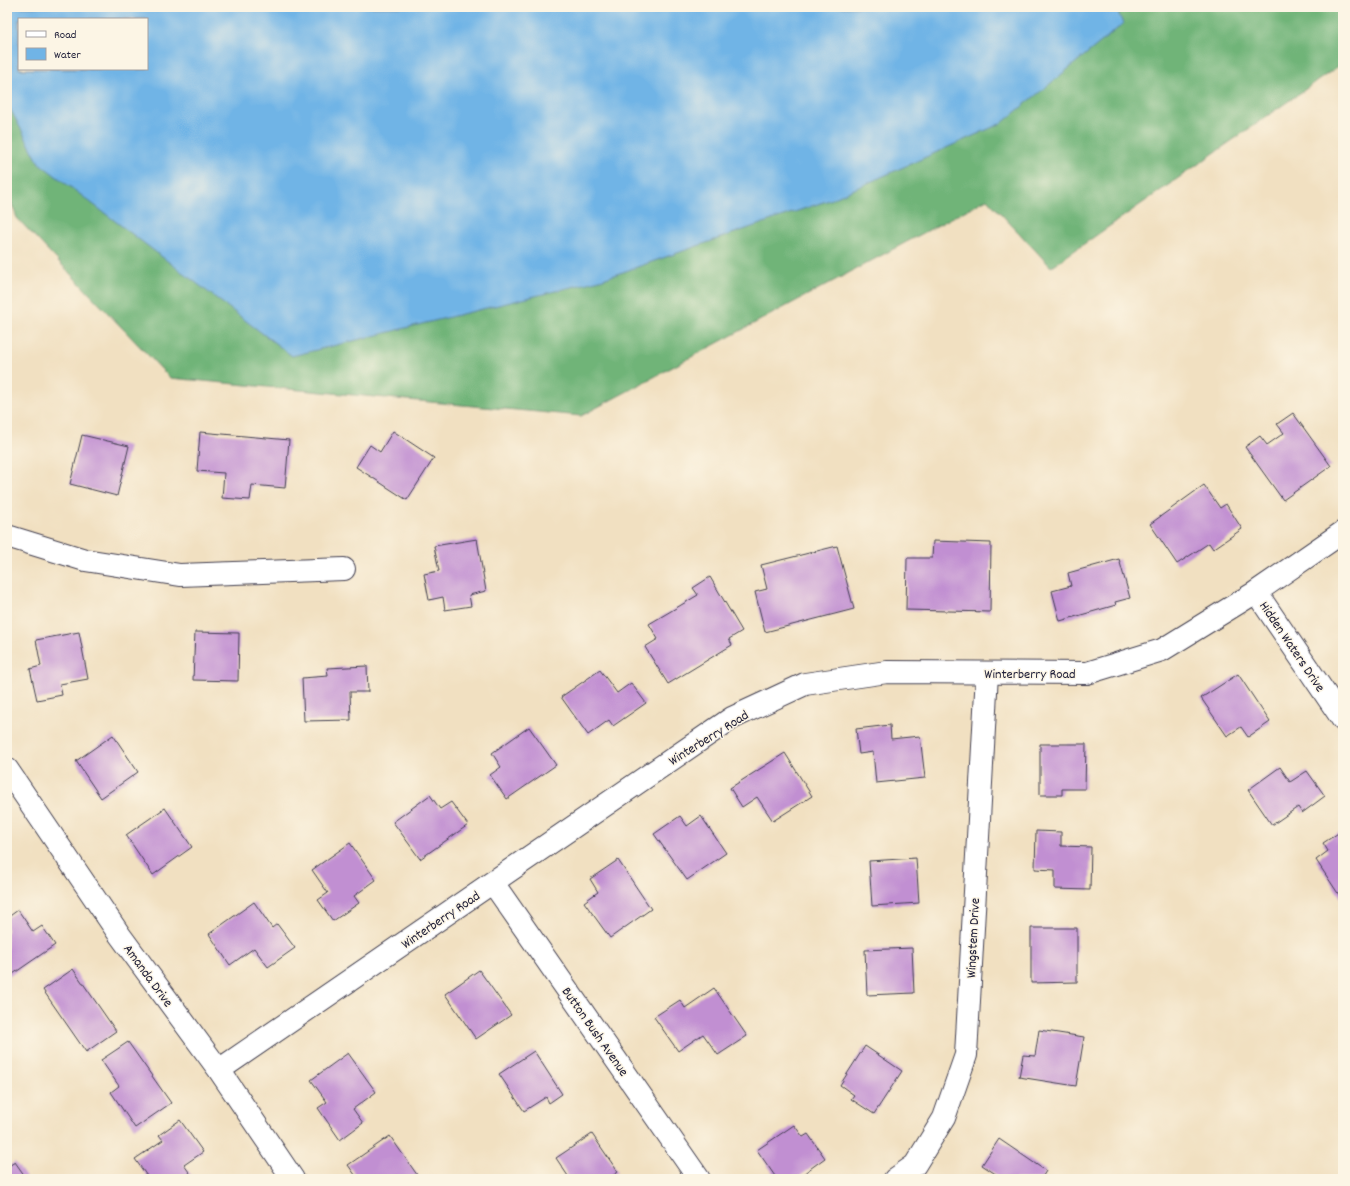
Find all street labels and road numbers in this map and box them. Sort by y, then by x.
street label: Hidden Waters Drive [1253,598,1329,697]
street label: Winterberry Road [984,665,1076,685]
street label: Winterberry Road [665,706,753,771]
street label: Winterberry Road [398,887,485,954]
street label: Wingstem Drive [962,898,986,979]
street label: Amanda Drive [118,941,177,1012]
street label: Button Bush Avenue [556,983,633,1081]

